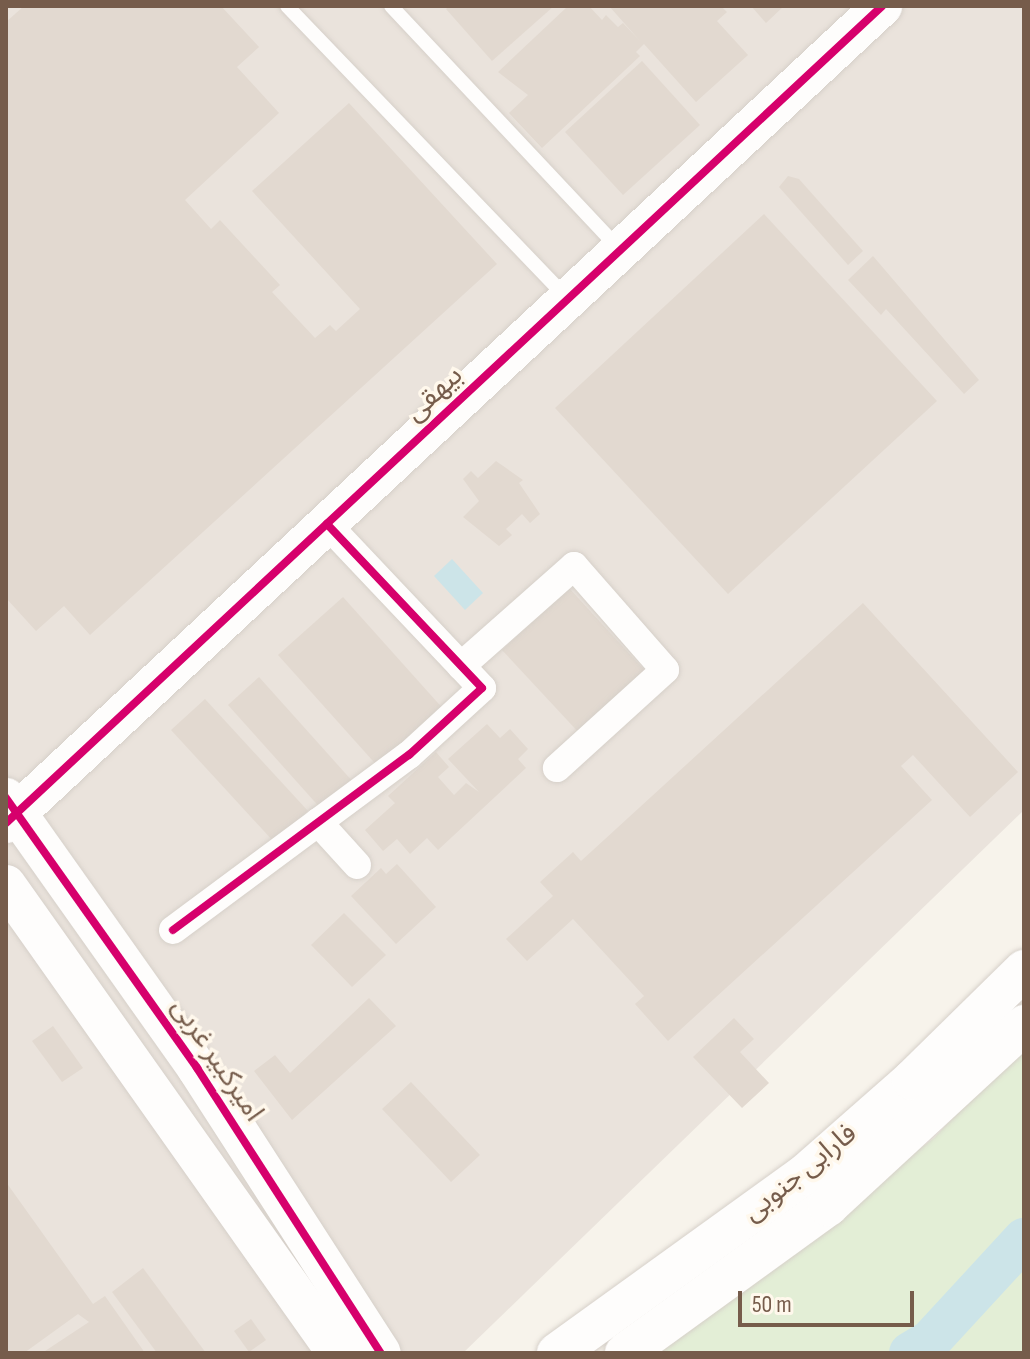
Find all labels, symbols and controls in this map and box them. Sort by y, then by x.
street label: بیهقی [398,359,470,429]
street label: امیرکبیر غربی [164,992,270,1128]
street label: فارابی جنوبی [736,1117,864,1229]
scale bar [742,1275,918,1325]
text: 50 m [752,1290,792,1319]

